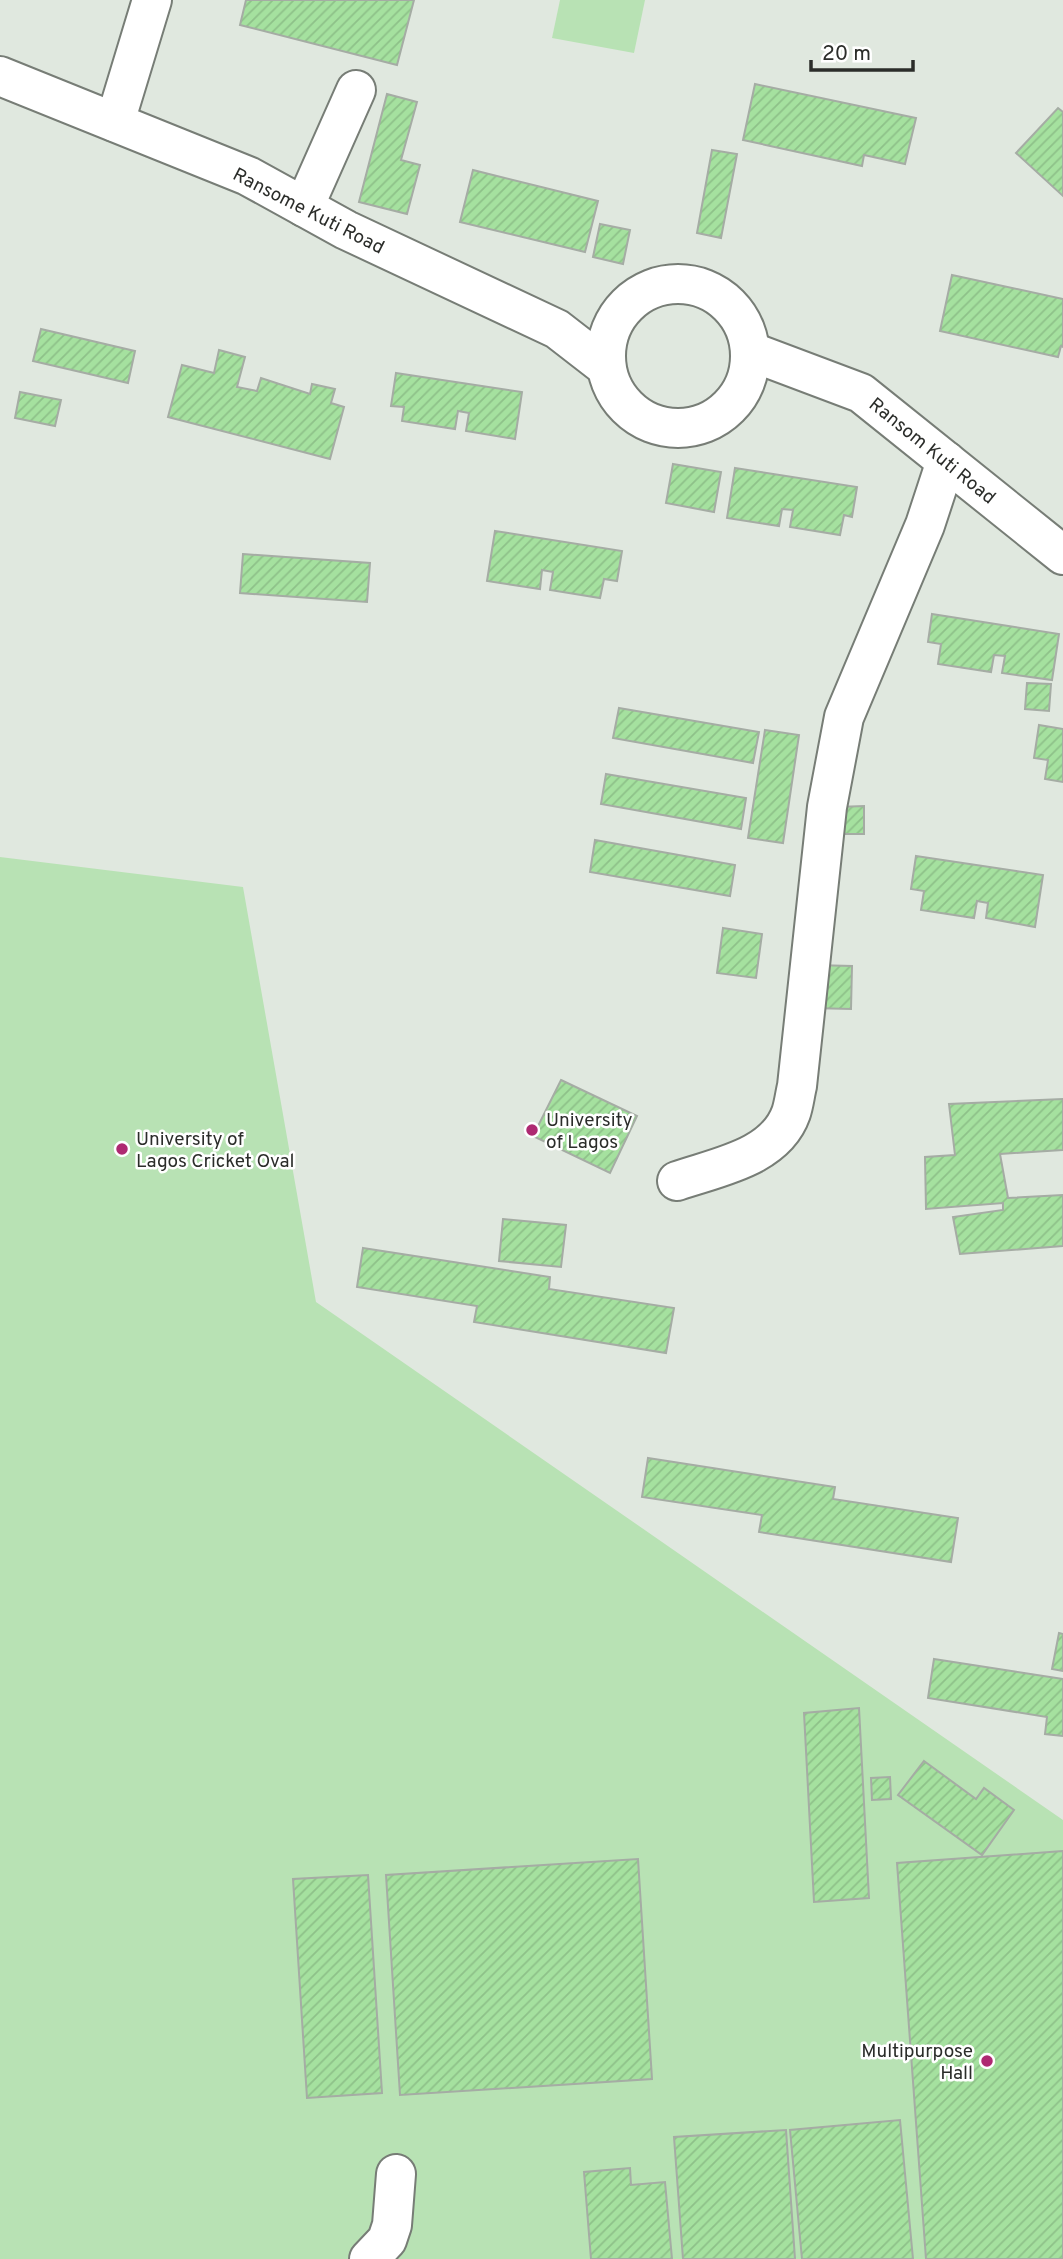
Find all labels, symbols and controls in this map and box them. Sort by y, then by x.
scale bar [811,28,912,72]
text: 20 m [822,41,871,68]
street label: Ransome Kuti Road [228,163,388,260]
street label: Ransom Kuti Road [863,393,1000,510]
place label: University of Lagos [546,1109,633,1155]
marker: University of Lagos [524,1122,540,1138]
place label: University of Lagos Cricket Oval [136,1128,294,1174]
marker: University of Lagos Cricket Oval [114,1141,130,1157]
place label: Multipurpose Hall [861,2040,973,2086]
marker: Multipurpose Hall [979,2053,995,2069]

